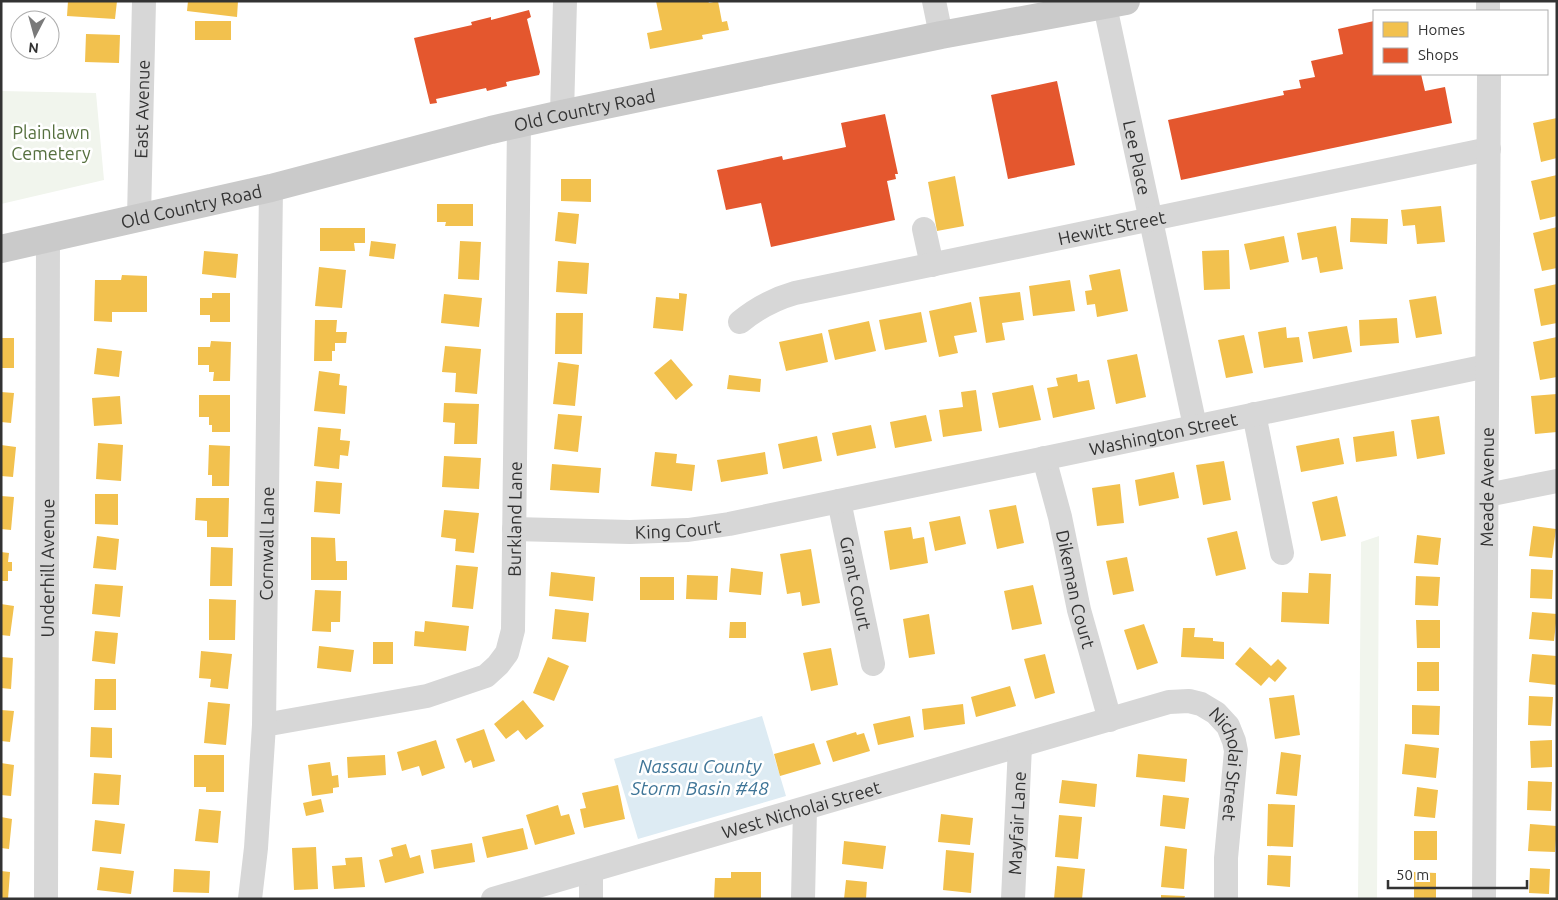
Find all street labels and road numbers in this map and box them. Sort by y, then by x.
street label: East Avenue [130,59,153,159]
street label: Old Country Road [512,85,657,135]
street label: Lee Place [1120,118,1155,197]
street label: Old Country Road [119,180,264,232]
street label: Hewitt Street [1056,206,1167,248]
street label: Washington Street [1087,408,1239,459]
street label: Meade Avenue [1476,427,1497,547]
street label: Burkland Lane [504,461,525,577]
street label: Cornwall Lane [256,486,277,601]
street label: Underhill Avenue [37,499,57,637]
street label: King Court [635,515,722,542]
street label: Dikeman Court [1053,528,1099,651]
street label: Grant Court [837,535,876,632]
street label: Nicholai Street [1206,703,1246,822]
street label: Mayfair Lane [1004,771,1029,875]
street label: West Nicholai Street [719,777,883,842]

